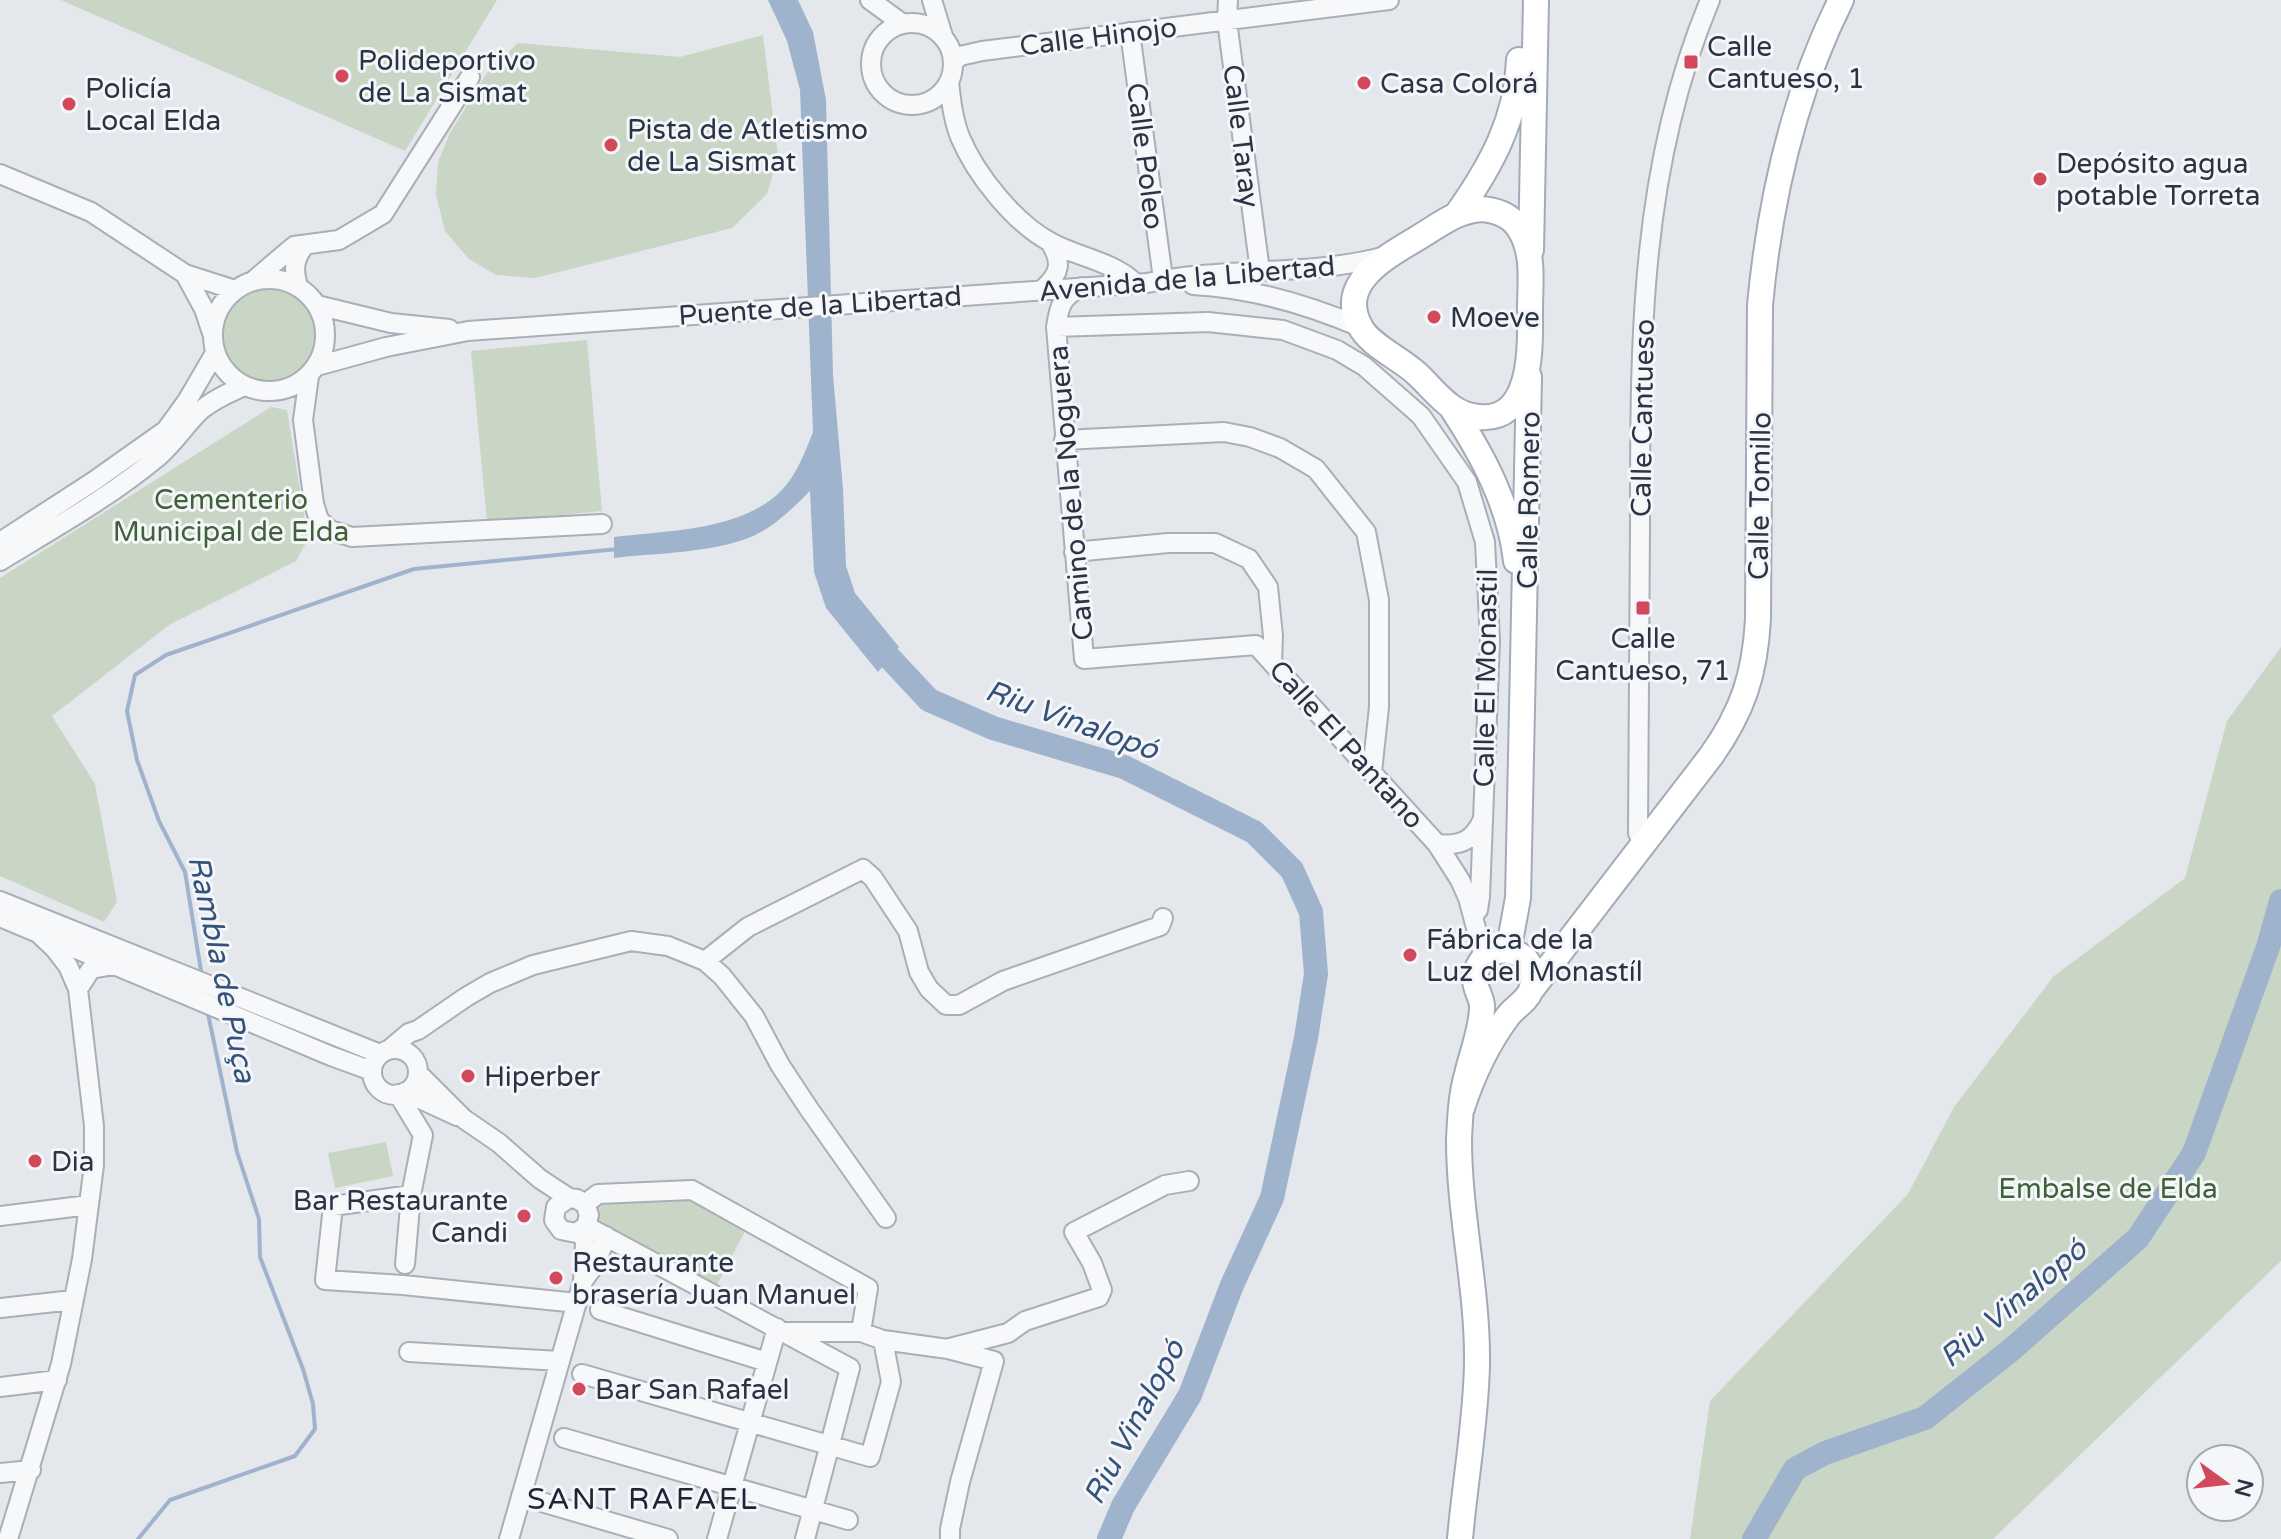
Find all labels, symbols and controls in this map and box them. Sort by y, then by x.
street label: Calle Hinojo [1017,10,1179,64]
place label: Calle Cantueso, 1 [1707,30,1865,96]
place label: Polideportivo de La Sismat [358,44,536,110]
marker: Calle Cantueso, 1 [1682,53,1700,71]
street label: Calle Taray [1215,63,1267,210]
marker: Polideportivo de La Sismat [333,67,351,85]
place label: Casa Colorá [1380,67,1538,101]
place label: Policía Local Elda [85,72,221,138]
marker: Casa Colorá [1355,74,1373,92]
street label: Calle Poleo [1119,81,1171,231]
marker: Policía Local Elda [60,95,78,113]
place label: Pista de Atletismo de La Sismat [627,113,868,179]
marker: Pista de Atletismo de La Sismat [602,136,620,154]
place label: Depósito agua potable Torreta [2056,147,2260,213]
marker: Depósito agua potable Torreta [2031,170,2049,188]
street label: Avenida de la Libertad [1038,249,1337,309]
street label: Puente de la Libertad [677,279,963,333]
place label: Moeve [1450,301,1540,335]
marker: Moeve [1425,308,1443,326]
street label: Calle Cantueso [1624,319,1662,517]
street label: Camino de la Noguera [1041,344,1101,642]
street label: Calle Romero [1510,411,1548,589]
street label: Calle Tomillo [1742,412,1778,580]
park label: Cementerio Municipal de Elda [113,483,349,549]
street label: Calle El Monastil [1467,568,1505,788]
marker: Calle Cantueso, 71 [1634,599,1652,617]
place label: Calle Cantueso, 71 [1555,622,1731,688]
street label: Calle El Pantano [1262,653,1431,836]
water label: Riu Vinalopó [981,672,1165,769]
water label: Rambla de Puça [179,852,264,1087]
place label: Fábrica de la Luz del Monastíl [1426,923,1643,989]
marker: Fábrica de la Luz del Monastíl [1401,946,1419,964]
place label: Hiperber [484,1060,601,1094]
marker: Hiperber [459,1067,477,1085]
place label: Dia [51,1145,94,1179]
marker: Dia [26,1152,44,1170]
park label: Embalse de Elda [1998,1172,2218,1206]
place label: Bar Restaurante Candi [293,1184,508,1250]
marker: Bar Restaurante Candi [515,1207,533,1225]
water label: Riu Vinalopó [1932,1230,2096,1376]
place label: Restaurante brasería Juan Manuel [572,1246,856,1312]
marker: Restaurante brasería Juan Manuel [547,1269,565,1287]
water label: Riu Vinalopó [1076,1332,1194,1511]
place label: Bar San Rafael [595,1373,790,1407]
marker: Bar San Rafael [570,1380,588,1398]
north arrow [2185,1443,2265,1523]
text: N [2229,1476,2258,1500]
district label: SANT RAFAEL [527,1481,759,1518]

